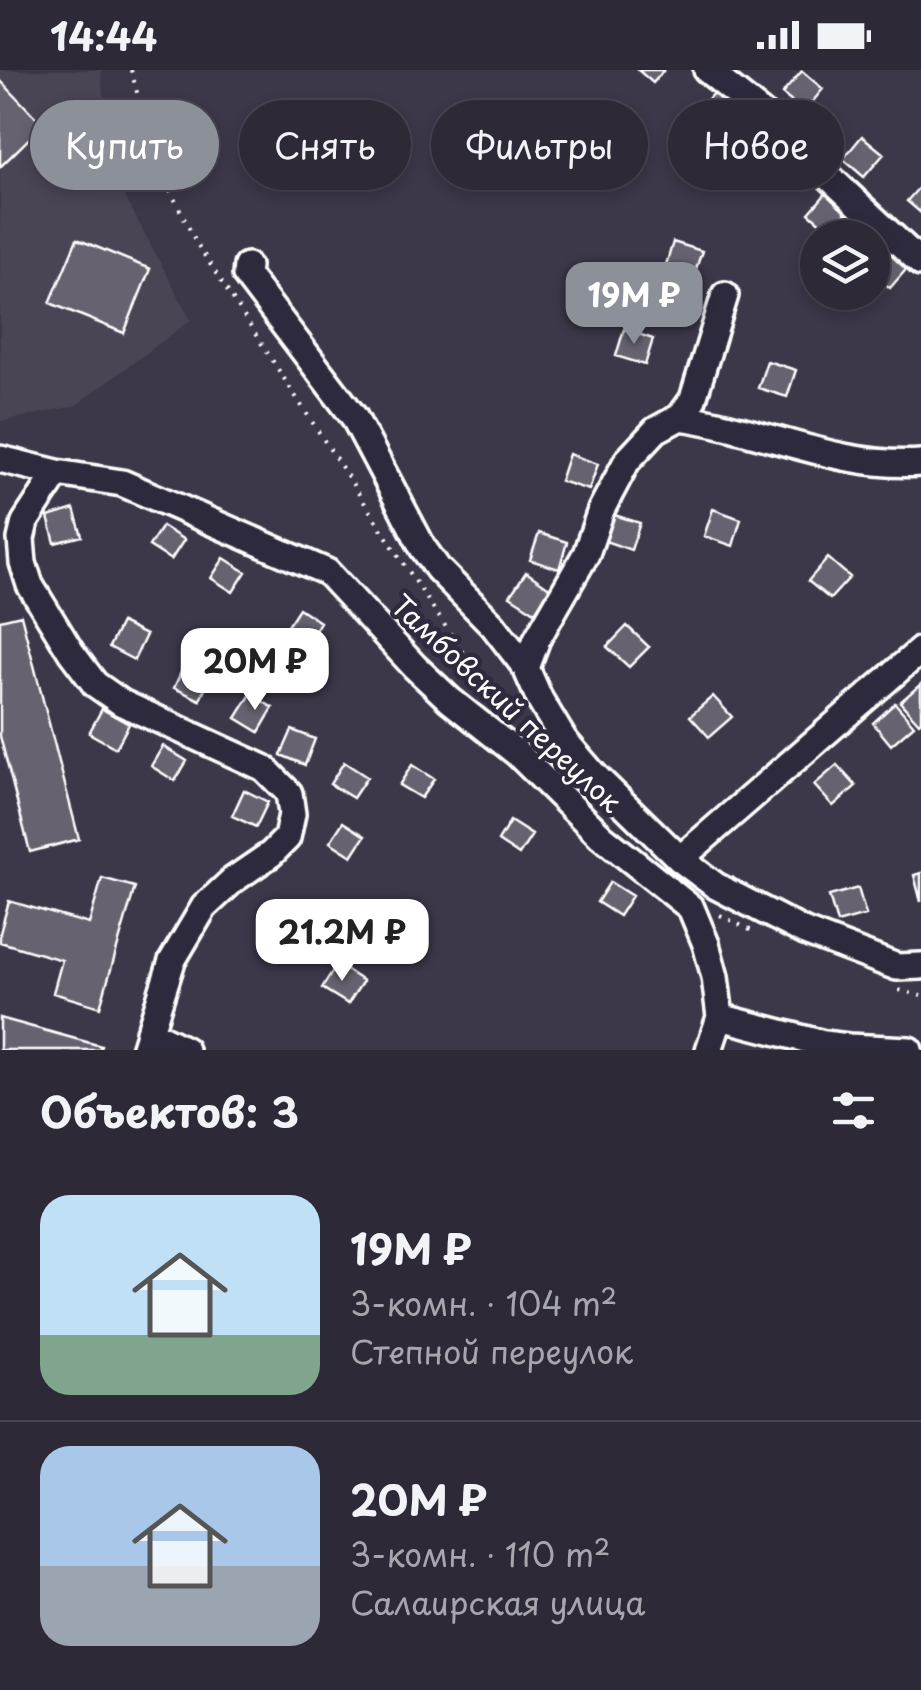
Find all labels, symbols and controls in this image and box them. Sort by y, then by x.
text: 14:44 [50,7,157,64]
chip: Купить [30,100,219,190]
chip: Снять [239,100,411,190]
chip: Фильтры [431,100,648,190]
chip: Новое [668,100,844,190]
map controls [800,220,890,310]
button: layers [800,220,890,310]
pin: 19M ₽ [564,262,704,347]
text: 19M ₽ [588,270,680,318]
street label: Тамбовский переулок [382,584,633,822]
pin: 20M ₽ [185,628,325,713]
text: 20M ₽ [203,636,307,684]
pin: 21.2M ₽ [250,899,434,984]
text: 21.2M ₽ [278,907,406,955]
text: Объектов: 3 [40,1079,299,1142]
icon: filters [826,1083,881,1138]
text: 19M ₽ [350,1216,472,1279]
icon: home [120,1235,240,1355]
text: 3-комн. · 104 m² [350,1279,617,1327]
text: Степной переулок [350,1327,633,1375]
text: 20M ₽ [350,1467,487,1530]
icon: home [120,1486,240,1606]
text: 3-комн. · 110 m² [350,1530,610,1578]
text: Салаирская улица [350,1578,645,1626]

